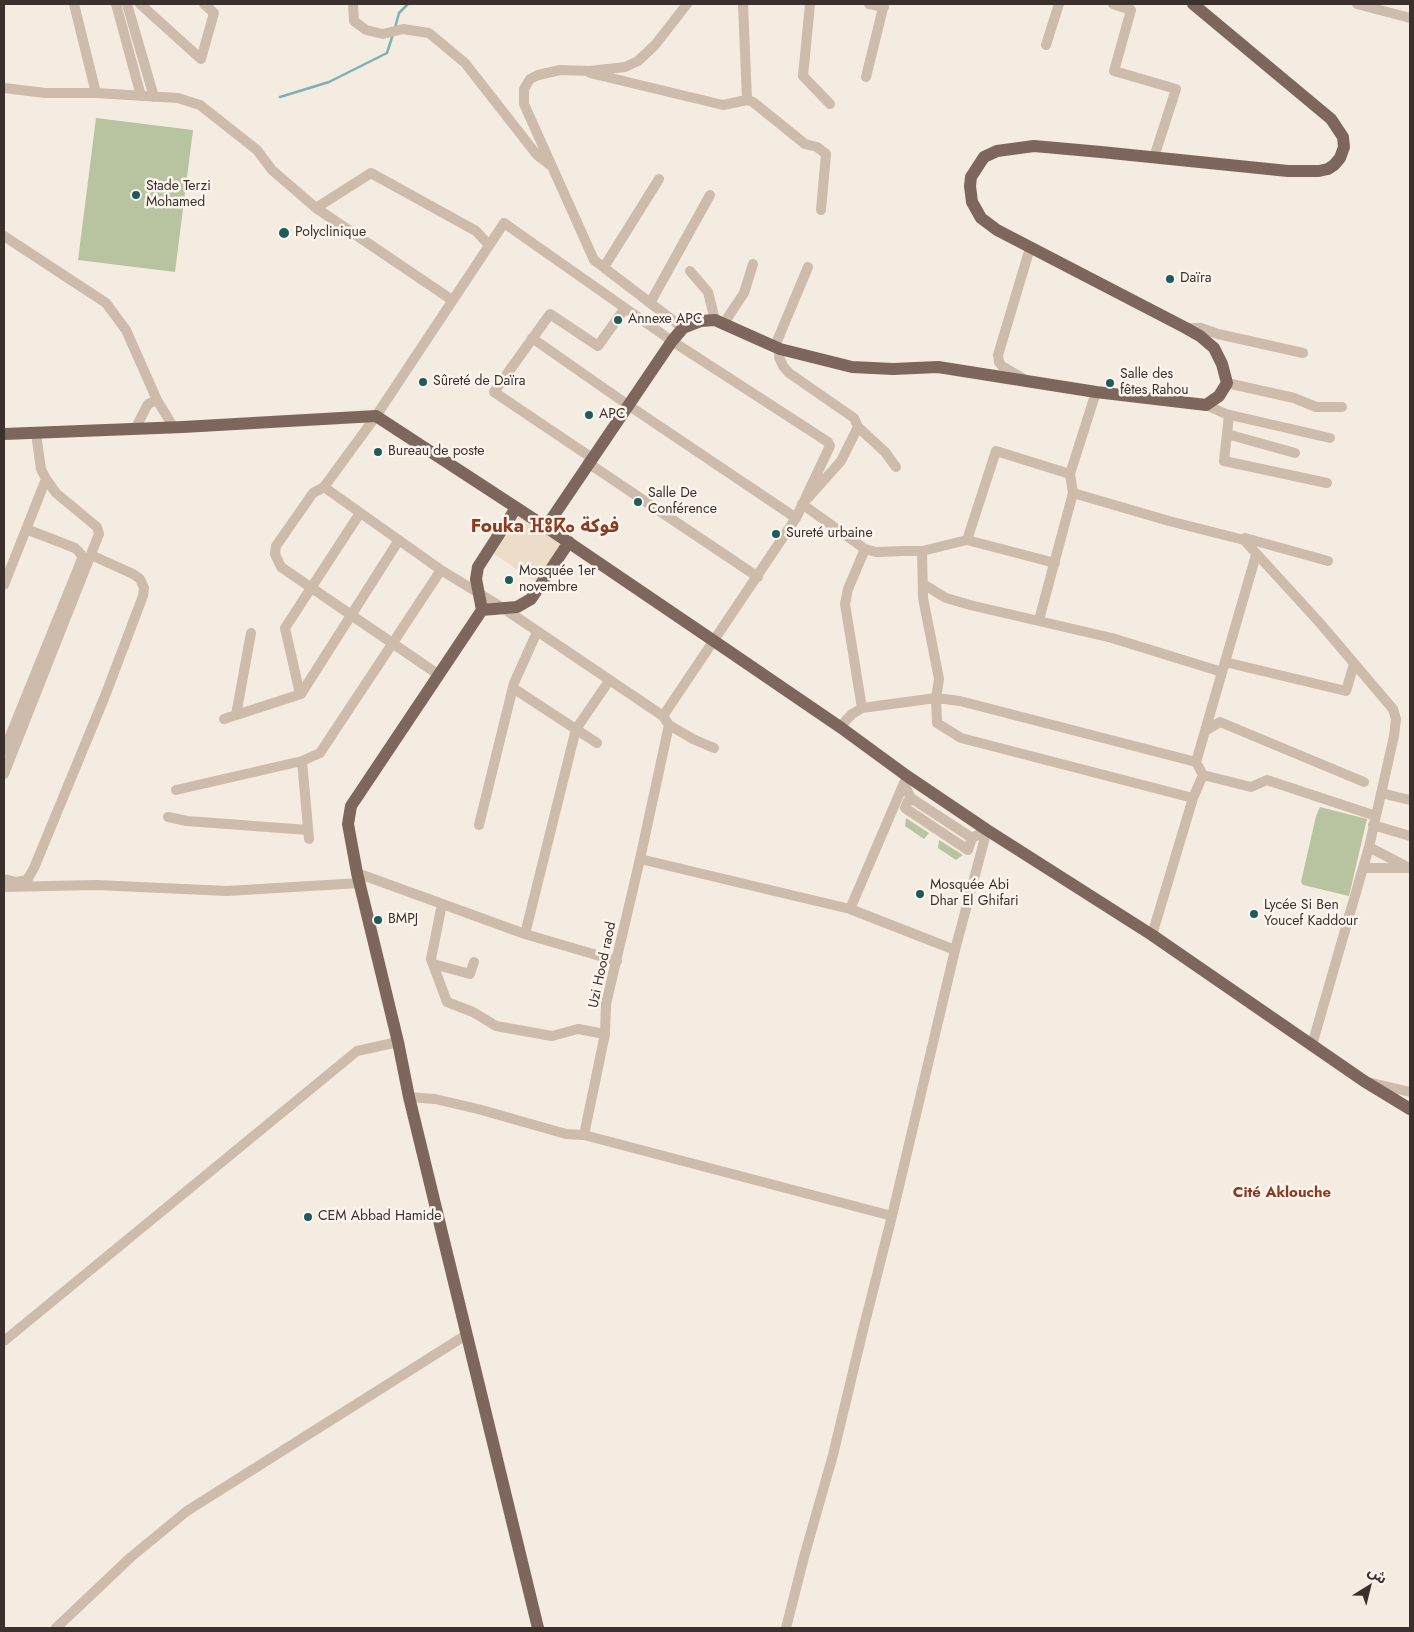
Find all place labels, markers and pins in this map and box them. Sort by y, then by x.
place label: Stade Terzi Mohamed [146,179,211,212]
marker: Stade Terzi Mohamed [130,189,142,201]
place label: Polyclinique [295,225,366,241]
marker: Polyclinique [277,226,291,240]
place label: Daïra [1180,271,1211,287]
marker: Daïra [1164,273,1176,285]
place label: Annexe APC [628,312,703,328]
marker: Annexe APC [612,314,624,326]
place label: Salle des fêtes Rahou [1120,367,1189,400]
place label: Sûreté de Daïra [433,374,525,390]
marker: Sûreté de Daïra [417,376,429,388]
marker: Salle des fêtes Rahou [1104,377,1116,389]
place label: APC [599,407,626,423]
marker: APC [583,409,595,421]
place label: Bureau de poste [388,444,484,460]
marker: Bureau de poste [372,446,384,458]
place label: Salle De Conférence [648,486,717,518]
marker: Salle De Conférence [632,496,644,508]
place label: Sureté urbaine [786,526,873,542]
marker: Sureté urbaine [770,528,782,540]
place label: Mosquée 1er novembre [519,564,596,596]
marker: Mosquée 1er novembre [503,574,515,586]
place label: Mosquée Abi Dhar El Ghifari [930,878,1019,910]
marker: Mosquée Abi Dhar El Ghifari [914,888,926,900]
place label: Lycée Si Ben Youcef Kaddour [1264,898,1358,930]
marker: Lycée Si Ben Youcef Kaddour [1248,908,1260,920]
place label: BMPJ [388,912,418,928]
marker: BMPJ [372,914,384,926]
place label: CEM Abbad Hamide [318,1209,441,1225]
marker: CEM Abbad Hamide [302,1211,314,1223]

